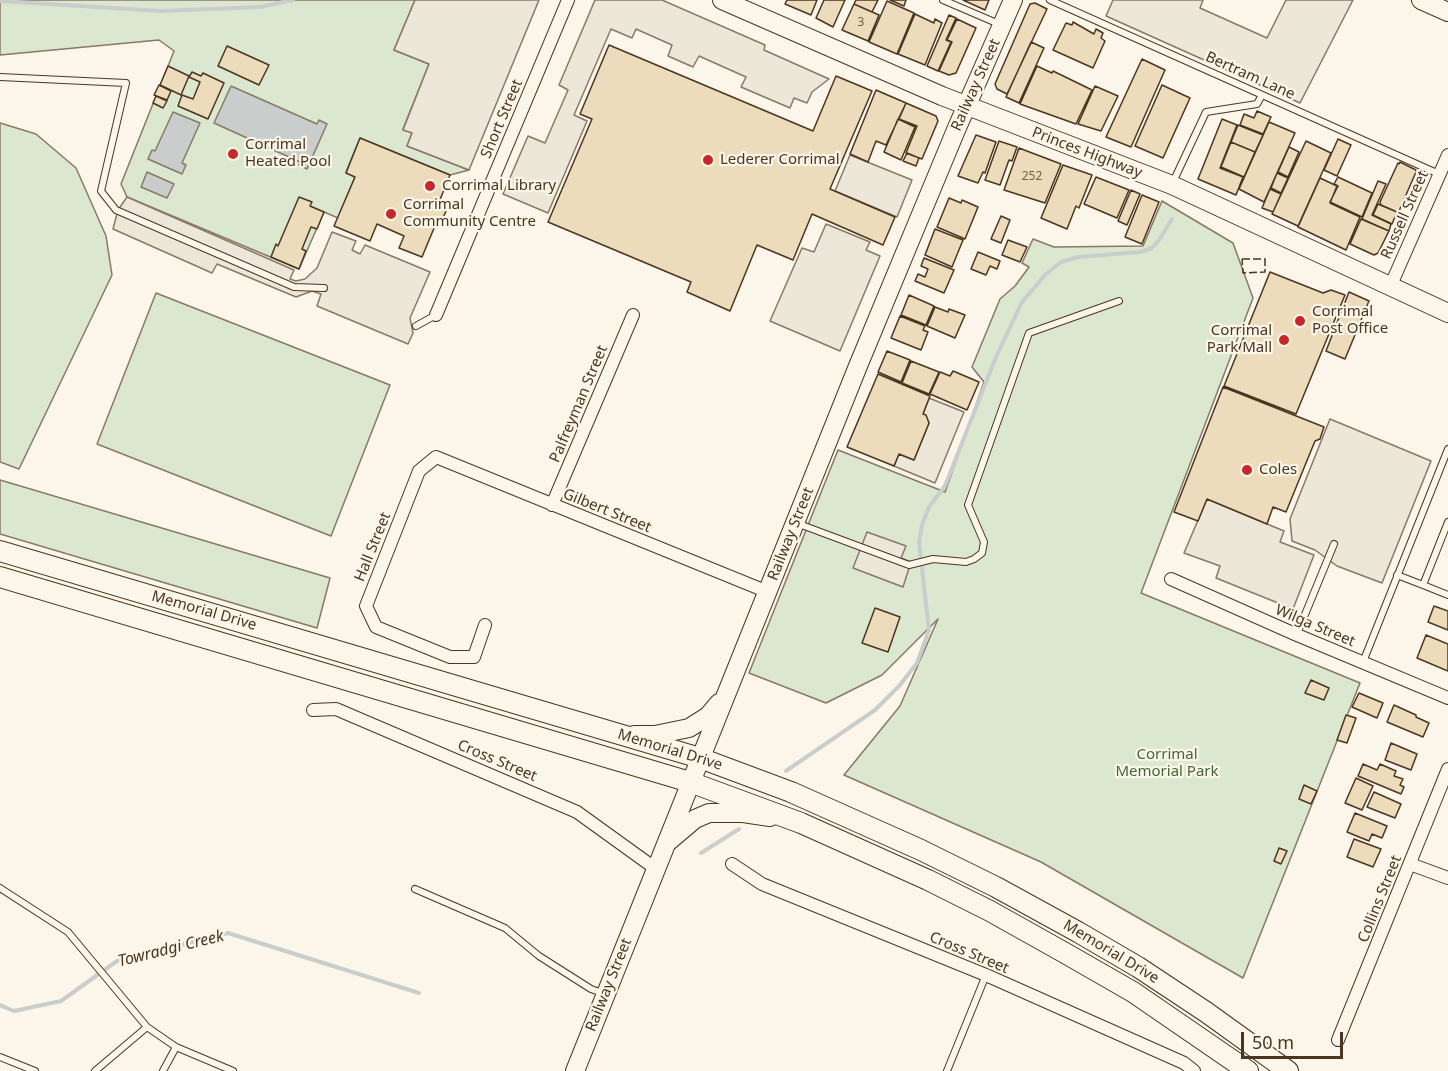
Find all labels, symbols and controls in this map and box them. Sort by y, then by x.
house number: 3 [858,16,864,30]
street label: Railway Street [948,36,1004,134]
street label: Bertram Lane [1202,48,1298,104]
street label: Short Street [477,77,527,161]
street label: Princes Highway [1029,124,1145,182]
place label: Corrimal Heated Pool [245,136,331,171]
marker: Corrimal Heated Pool [226,147,240,161]
place label: Lederer Corrimal [720,151,840,169]
marker: Lederer Corrimal [701,153,715,167]
street label: Russell Street [1377,168,1433,262]
house number: 252 [1022,170,1042,184]
place label: Corrimal Library [442,177,556,195]
marker: Corrimal Library [423,179,437,193]
place label: Corrimal Community Centre [403,196,536,231]
marker: Corrimal Community Centre [384,207,398,221]
place label: Corrimal Post Office [1312,303,1388,338]
marker: Corrimal Post Office [1293,314,1307,328]
place label: Corrimal Park Mall [1207,322,1272,357]
marker: Corrimal Park Mall [1277,333,1291,347]
street label: Palfreyman Street [546,343,612,465]
place label: Coles [1259,461,1297,479]
marker: Coles [1240,463,1254,477]
street label: Gilbert Street [560,485,654,537]
street label: Railway Street [764,485,818,583]
street label: Hall Street [351,510,395,584]
street label: Memorial Drive [149,587,259,635]
street label: Wilga Street [1272,601,1358,651]
street label: Memorial Drive [615,726,725,774]
street label: Cross Street [455,736,539,786]
park label: Corrimal Memorial Park [1115,746,1219,781]
street label: Collins Street [1354,853,1406,945]
street label: Memorial Drive [1060,916,1162,988]
water label: Towradgi Creek [116,927,226,971]
street label: Cross Street [927,928,1011,978]
street label: Railway Street [582,936,636,1034]
scale bar [1244,1020,1346,1058]
text: 50 m [1252,1030,1294,1054]

